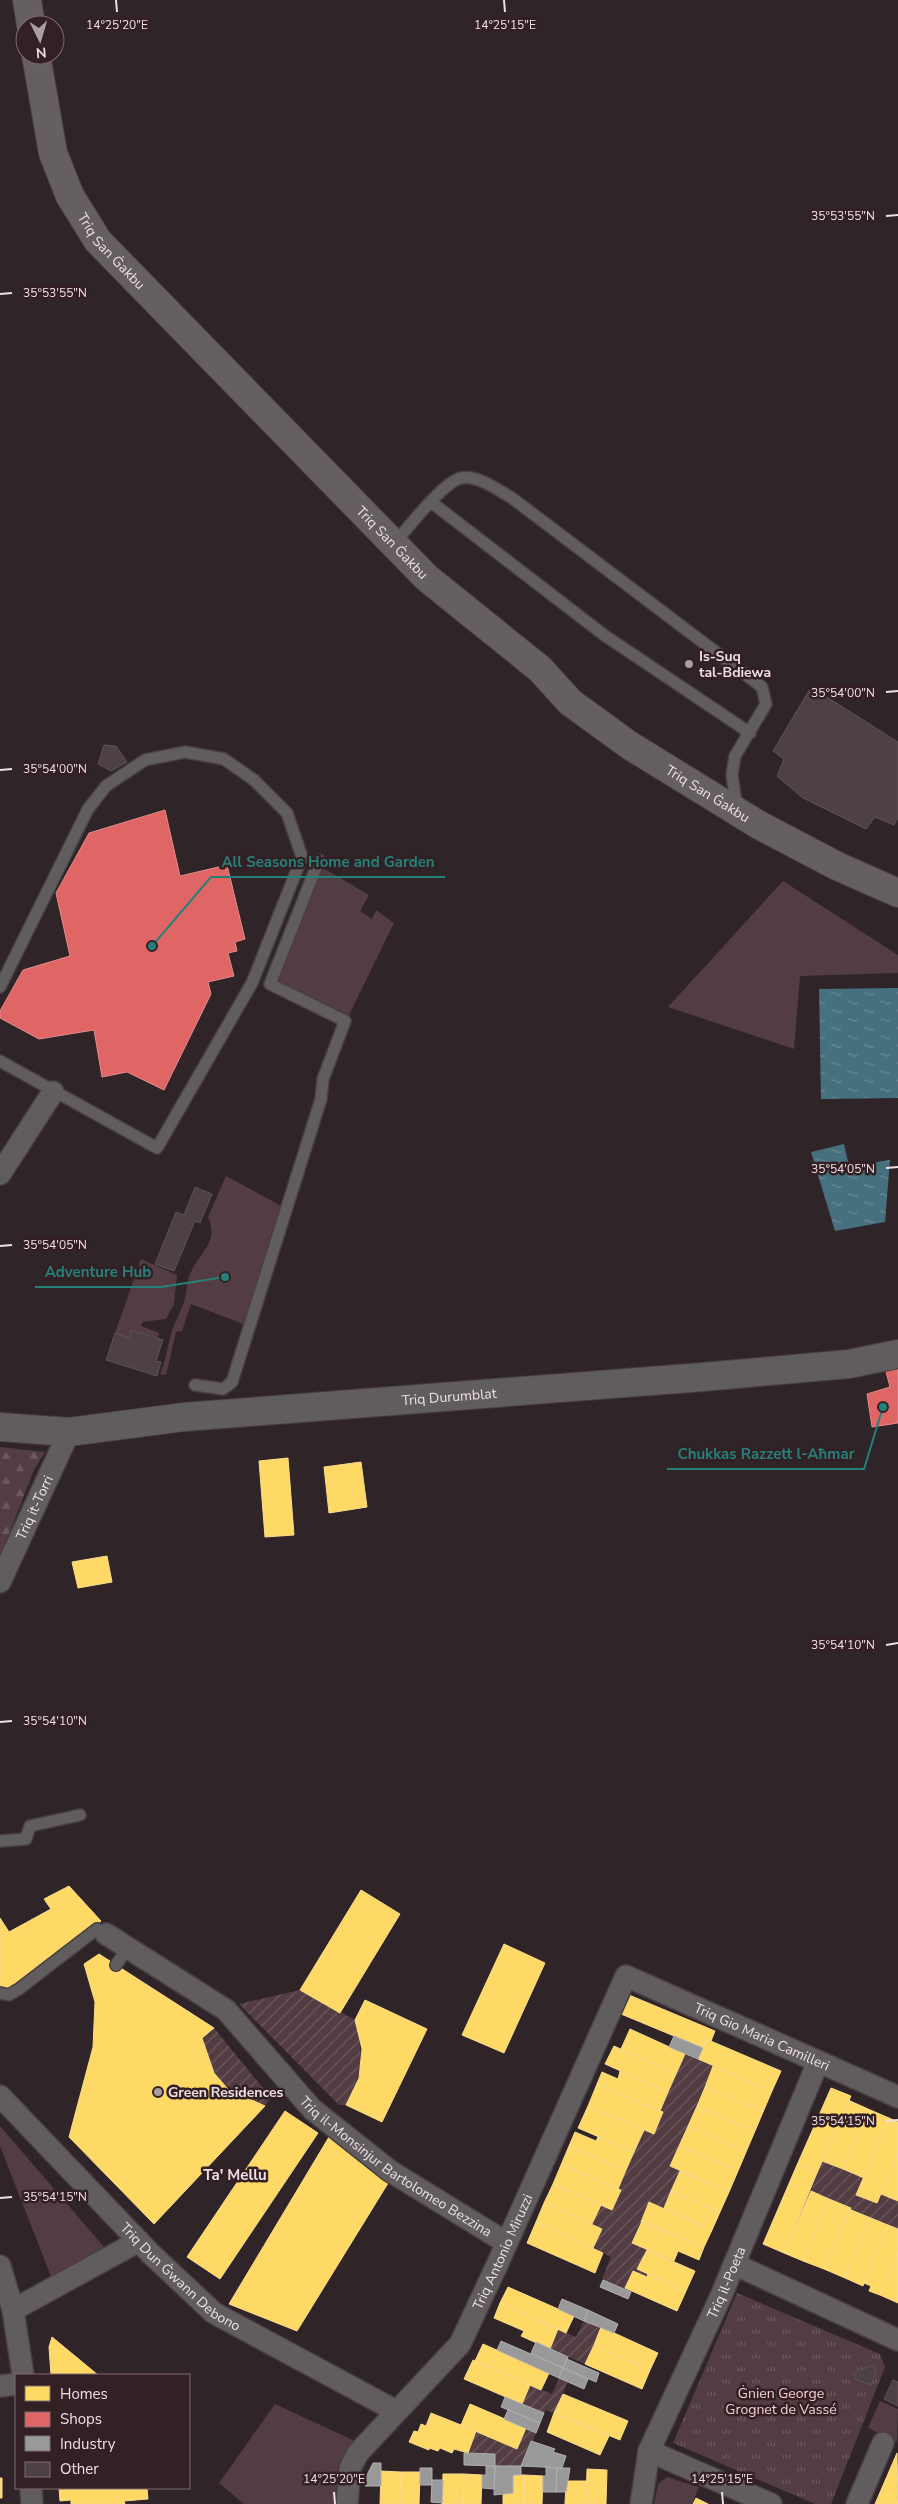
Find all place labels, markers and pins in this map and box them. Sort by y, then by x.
place label: Is-Suq tal-Bdiewa [699,647,771,682]
marker: Is-Suq tal-Bdiewa [683,658,695,670]
callout: All Seasons Home and Garden [211,847,445,877]
callout: Adventure Hub [35,1257,161,1287]
callout: Chukkas Razzett l-Aħmar [667,1439,864,1469]
place label: Green Residences [168,2083,283,2102]
marker: Green Residences [152,2086,164,2098]

